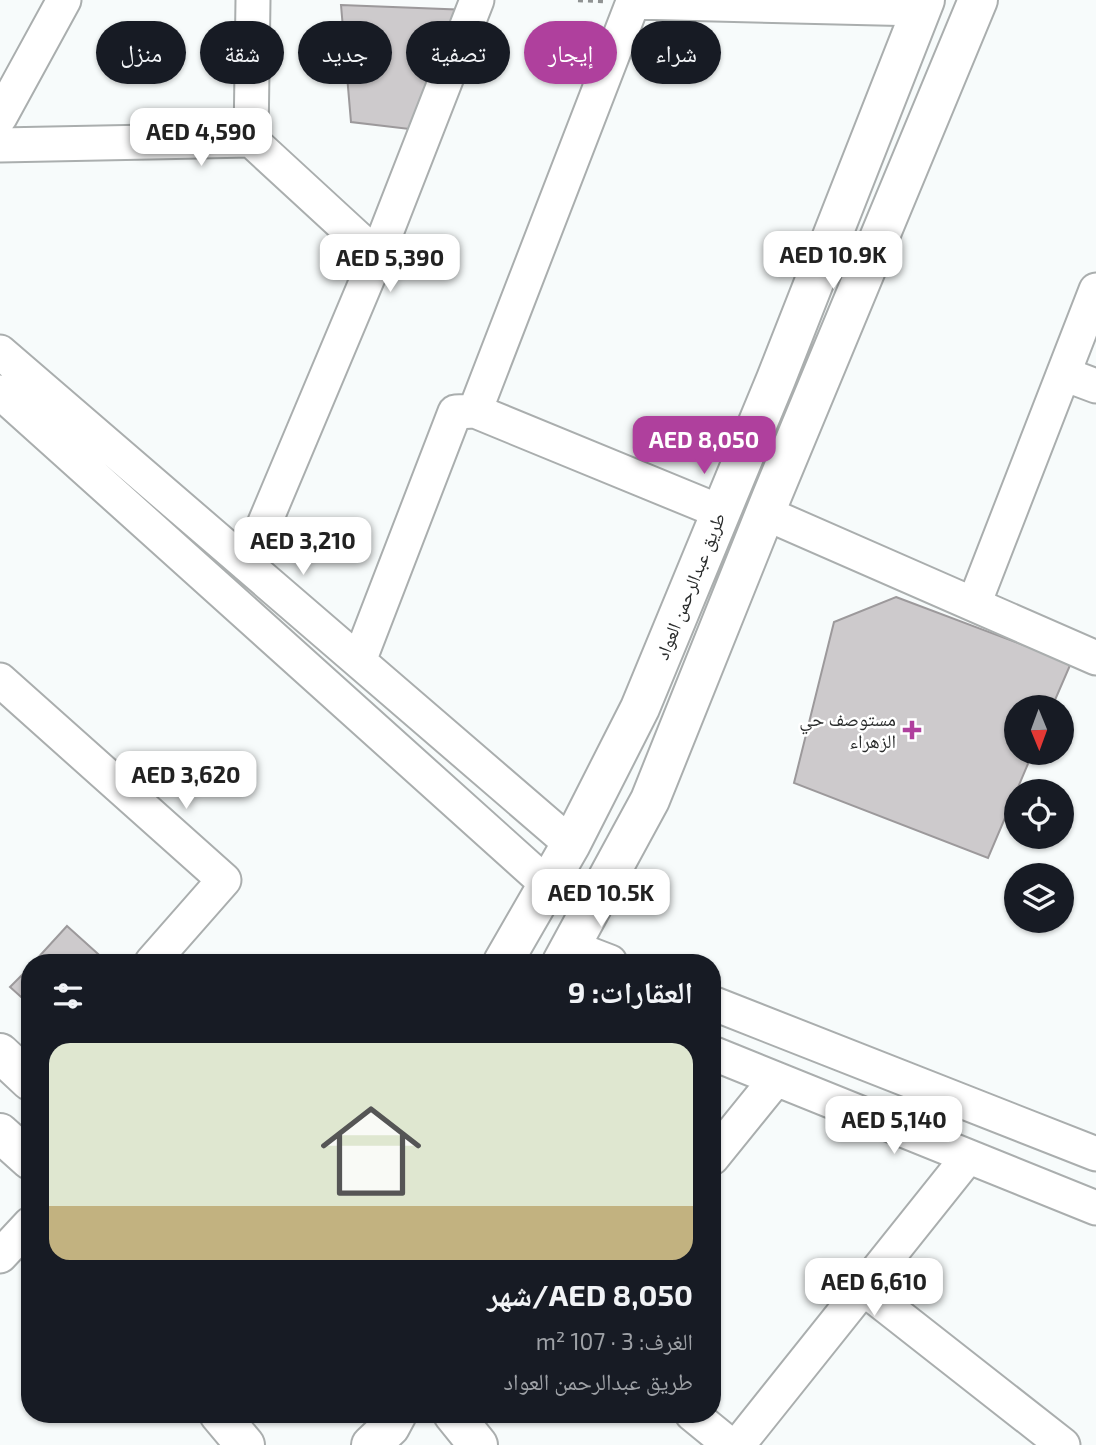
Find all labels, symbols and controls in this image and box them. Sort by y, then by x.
chip: منزل [96,21,186,84]
chip: شقة [200,21,284,84]
chip: جديد [298,21,392,84]
chip: تصفية [406,21,510,84]
chip: إيجار [524,21,617,84]
chip: شراء [631,21,721,84]
pin: AED 4,590 [121,108,281,168]
text: AED 4,590 [146,117,256,145]
pin: AED 10.9K [753,232,913,291]
pin: AED 5,390 [310,234,470,294]
text: AED 10.9K [779,240,887,268]
text: AED 5,390 [336,243,444,271]
pin: AED 8,050 [624,416,784,476]
text: AED 8,050 [649,425,759,453]
street label: طريق عبدالرحمن العواد [650,509,730,663]
pin: AED 3,210 [223,518,383,577]
text: AED 3,210 [250,526,356,554]
north arrow [1004,695,1074,765]
map controls [1004,695,1074,933]
place label: مستوصف حي الزهراء [799,707,896,753]
marker: مستوصف حي الزهراء [902,720,922,740]
pin: AED 3,620 [106,752,266,811]
text: AED 3,620 [131,760,241,788]
button: locate [1004,779,1074,849]
button: layers [1004,863,1074,933]
pin: AED 10.5K [521,870,681,929]
text: AED 10.5K [548,878,654,906]
text: العقارات: 9 [568,973,693,1009]
icon: filters [49,977,87,1015]
icon: home [308,1088,434,1214]
pin: AED 5,140 [814,1096,974,1156]
text: AED 5,140 [841,1105,947,1133]
pin: AED 6,610 [794,1258,954,1318]
text: AED 6,610 [821,1267,927,1295]
text: AED 8,050/شهر [487,1276,693,1312]
text: الغرف: 3 · 107 m² [536,1327,693,1355]
text: طريق عبدالرحمن العواد [504,1367,693,1395]

